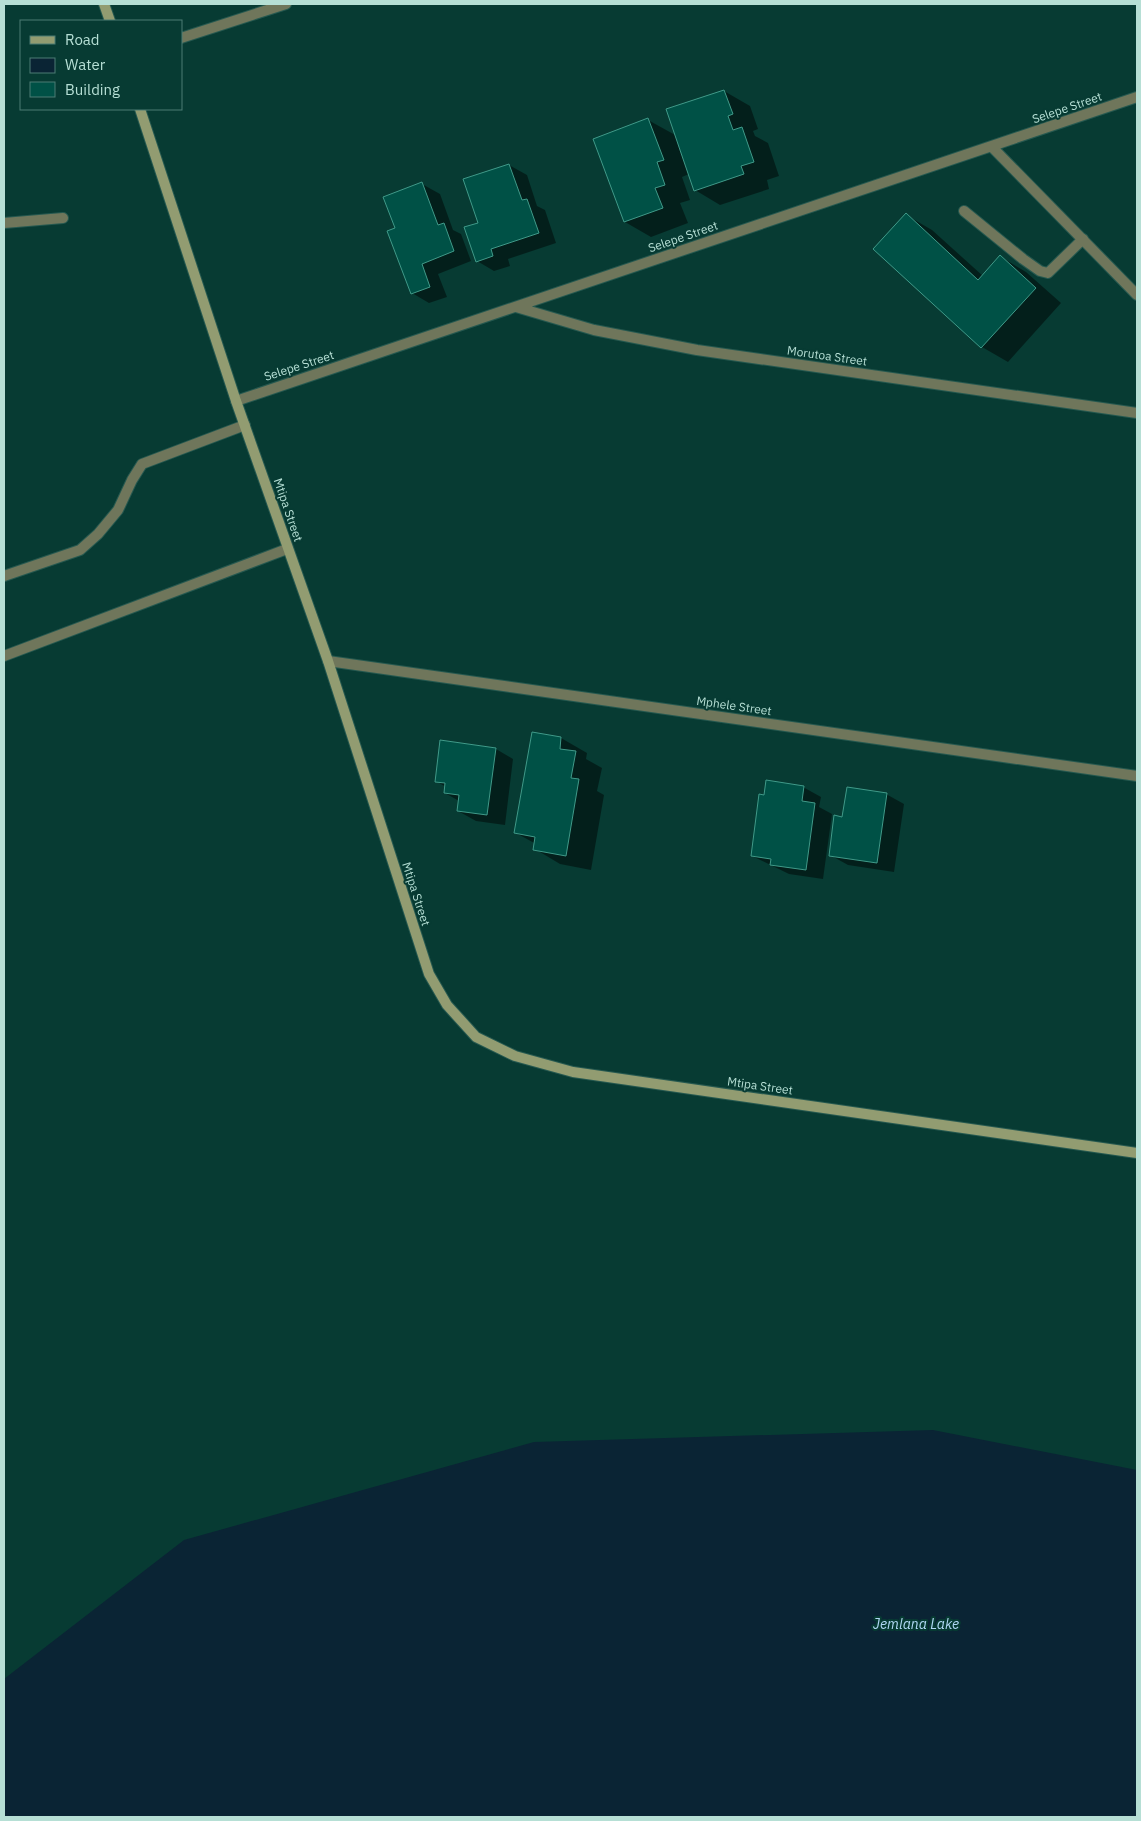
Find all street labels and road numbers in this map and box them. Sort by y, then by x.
street label: Selepe Street [1030,89,1104,126]
street label: Selepe Street [646,218,720,255]
street label: Morutoa Street [786,342,868,369]
street label: Selepe Street [262,347,336,384]
street label: Mtipa Street [271,476,306,544]
street label: Mphele Street [696,693,773,718]
street label: Mtipa Street [399,860,434,928]
street label: Mtipa Street [726,1073,794,1098]

